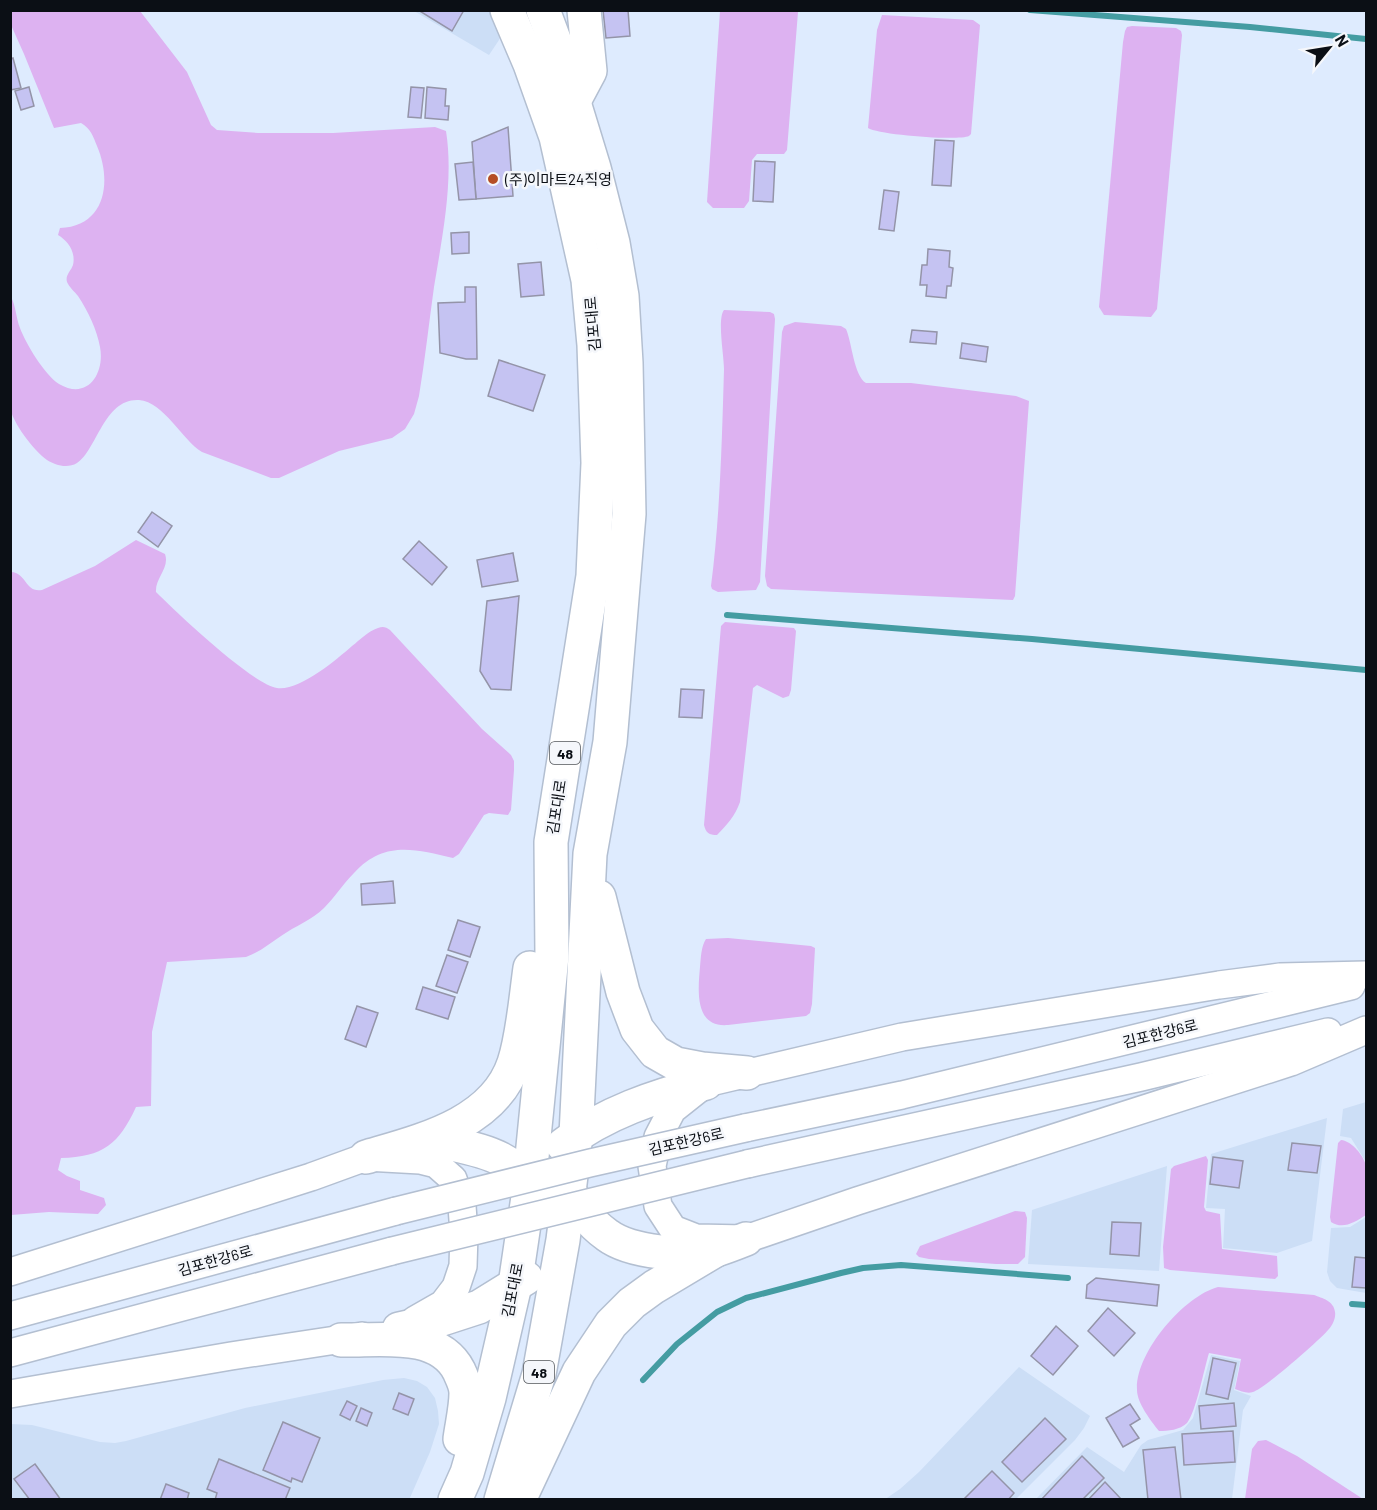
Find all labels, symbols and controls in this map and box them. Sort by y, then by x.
north arrow [1299,18,1359,78]
text: N [1332,31,1353,50]
place label: (주)이마트24직영 [504,170,612,188]
marker: (주)이마트24직영 [486,172,500,186]
street label: 김포대로 [581,296,603,352]
road number: 48 [550,742,580,764]
street label: 김포대로 [543,778,569,836]
street label: 김포한강6로 [1121,1015,1199,1051]
street label: 김포한강6로 [647,1124,725,1158]
street label: 김포한강6로 [176,1241,254,1279]
street label: 김포대로 [498,1261,526,1319]
road number: 48 [524,1361,554,1383]

